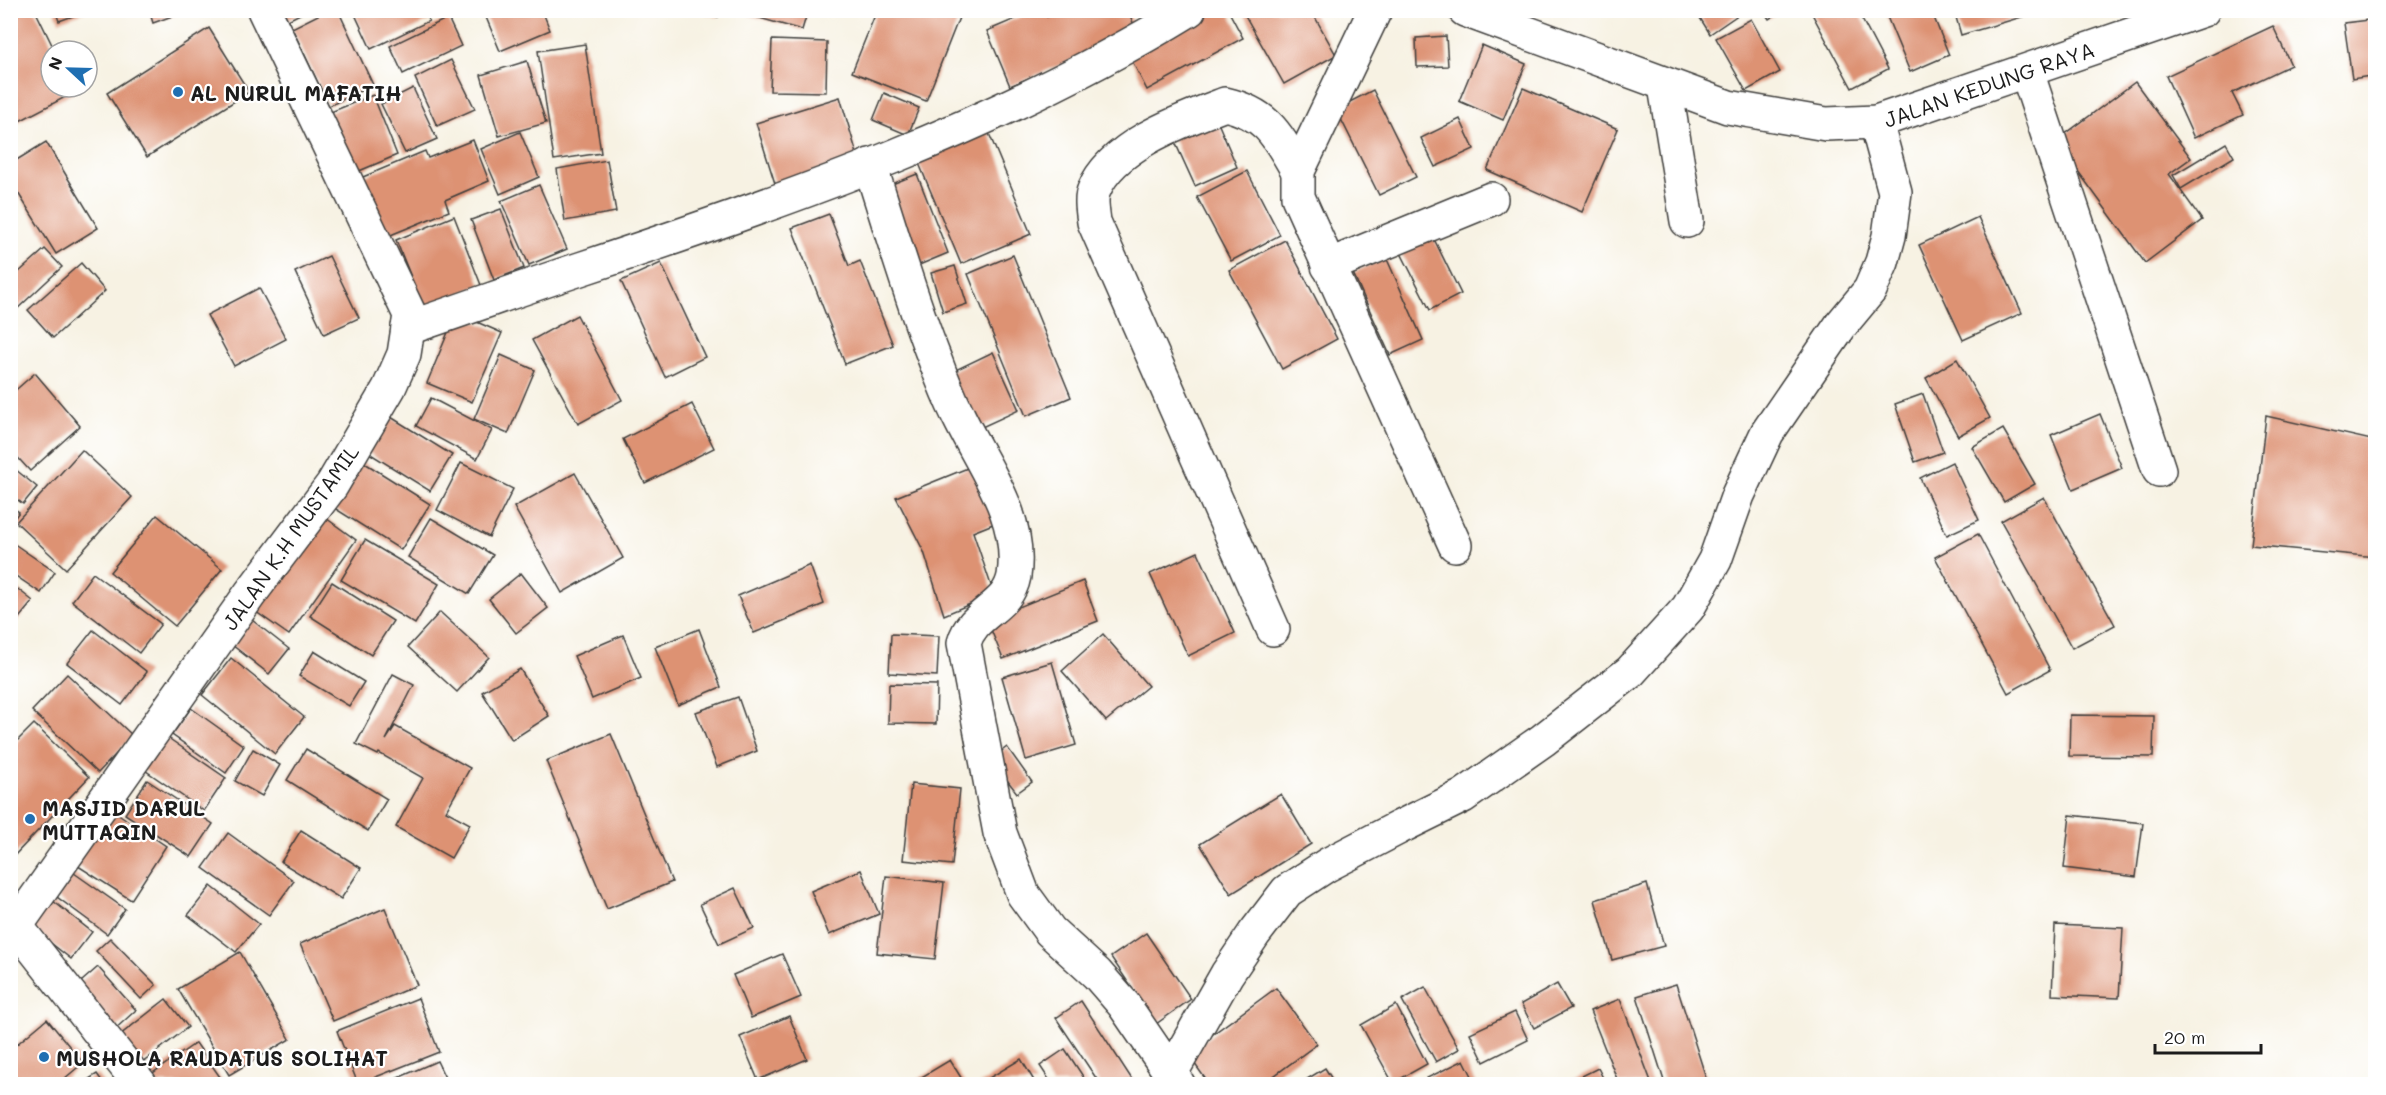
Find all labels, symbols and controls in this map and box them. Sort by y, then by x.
street label: JALAN KEDUNG RAYA [1880,35,2098,133]
north arrow [39,39,99,99]
text: N [43,54,67,73]
place label: AL NURUL MAFATIH [190,79,402,106]
marker: AL NURUL MAFATIH [171,85,185,99]
street label: JALAN K.H MUSTAMIL [216,439,364,635]
place label: MASJID DARUL MUTTAQIN [42,794,205,845]
marker: MASJID DARUL MUTTAQIN [23,812,37,826]
scale bar [2155,1017,2262,1055]
text: 20 m [2164,1025,2205,1049]
place label: MUSHOLA RAUDATUS SOLIHAT [56,1044,388,1071]
marker: MUSHOLA RAUDATUS SOLIHAT [37,1050,51,1064]

